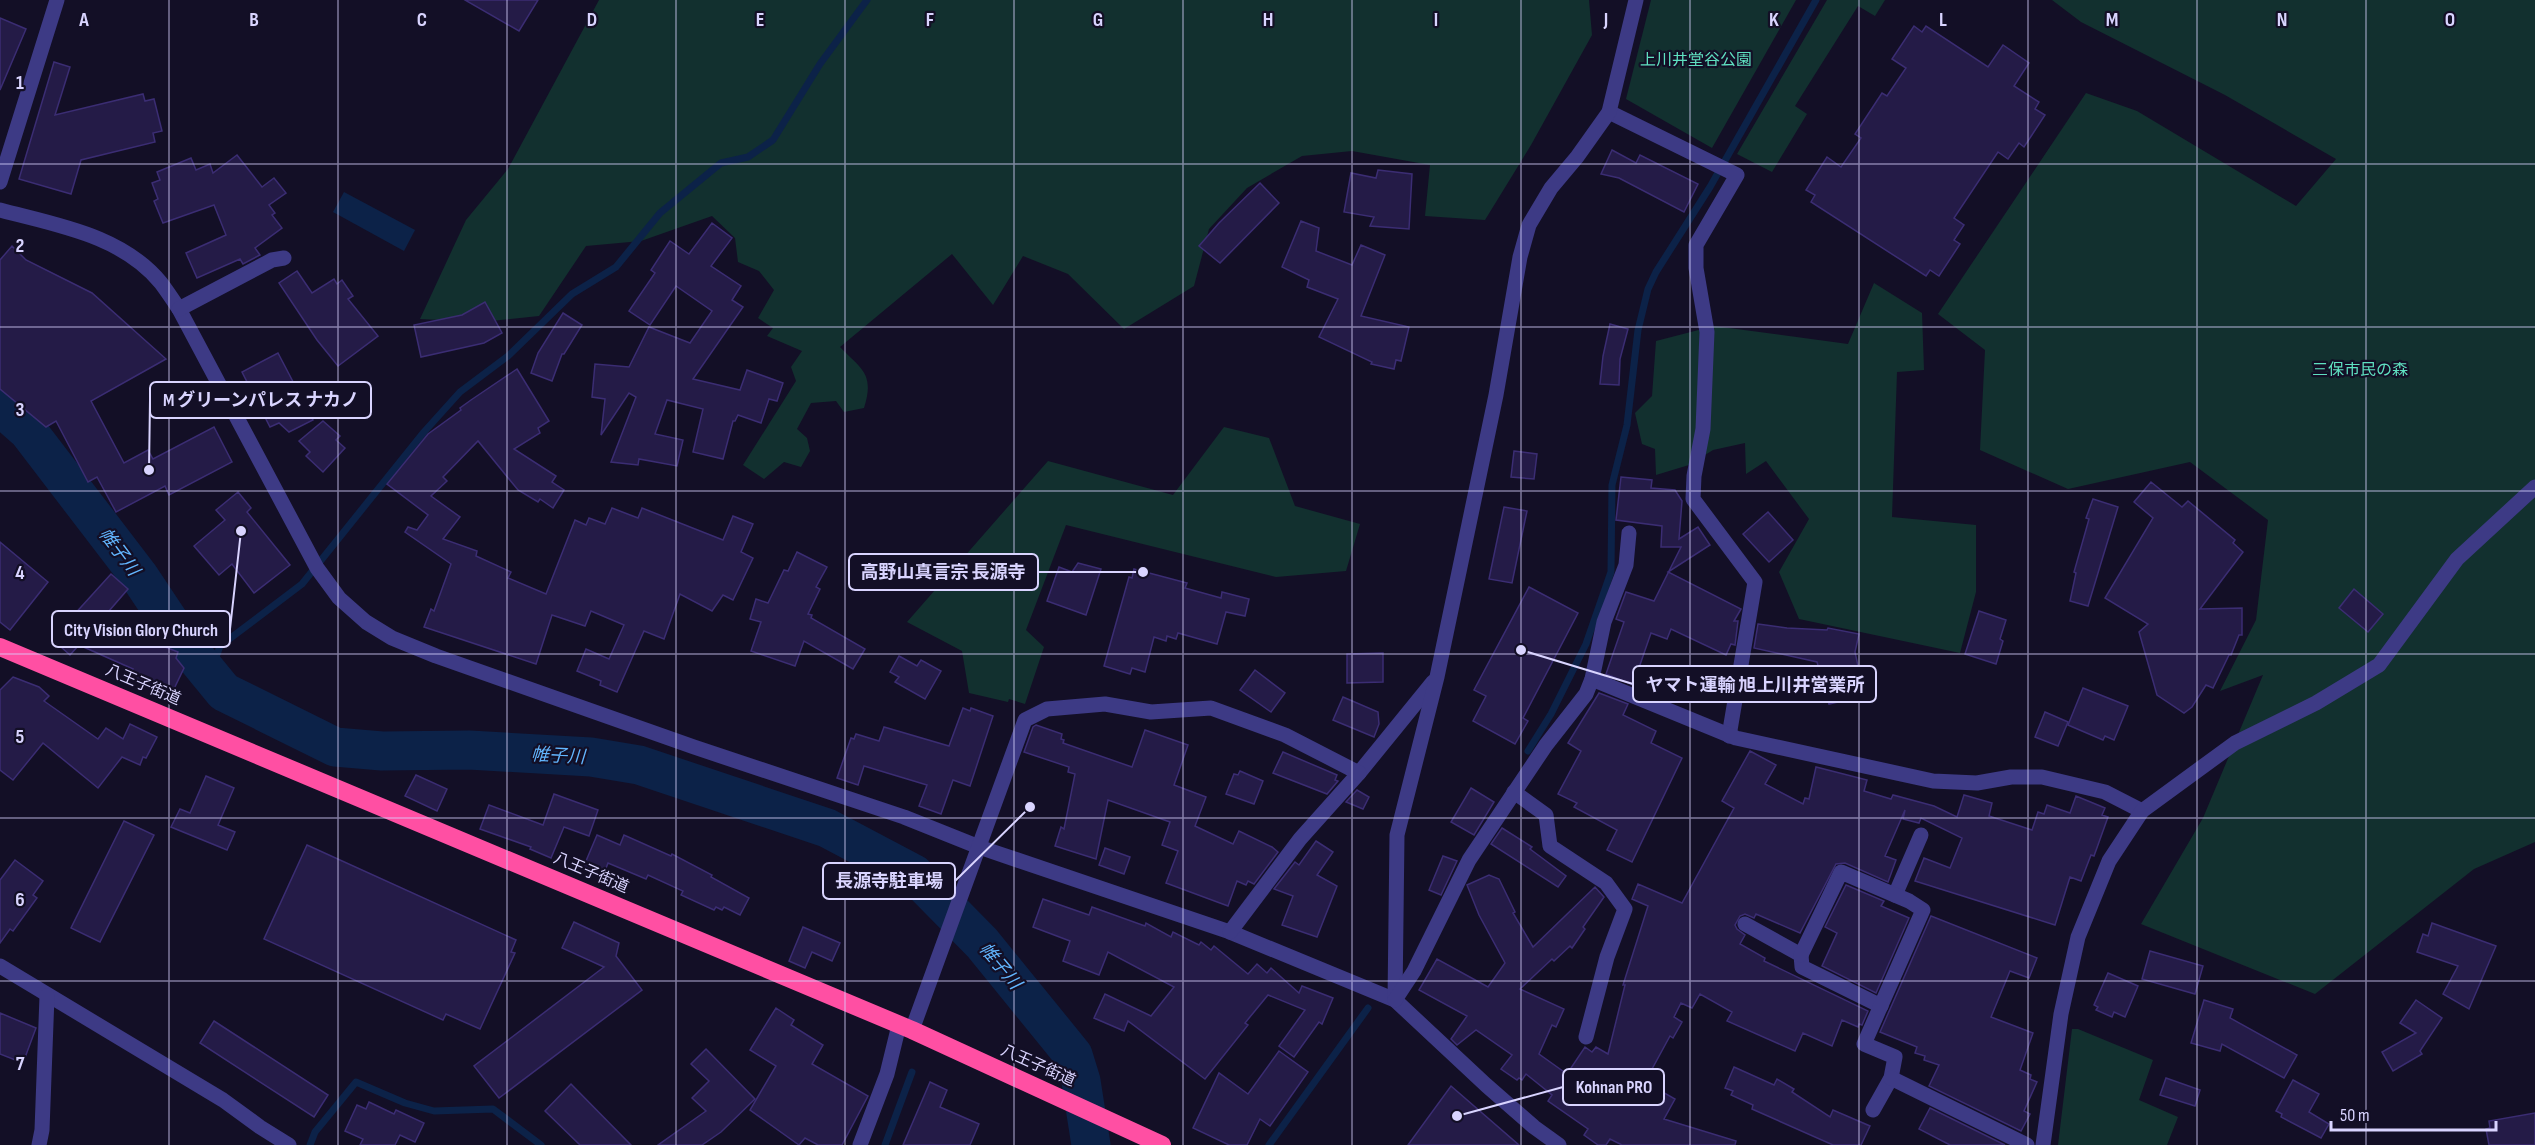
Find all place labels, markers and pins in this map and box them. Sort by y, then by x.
callout: M グリーンパレス ナカノ [150,382,371,418]
callout: 高野山真言宗 長源寺 [849,554,1038,590]
callout: City Vision Glory Church [52,611,230,647]
callout: ヤマト運輸 旭上川井営業所 [1633,666,1876,702]
callout: 長源寺駐車場 [823,863,955,899]
callout: Kohnan PRO [1563,1069,1664,1105]

